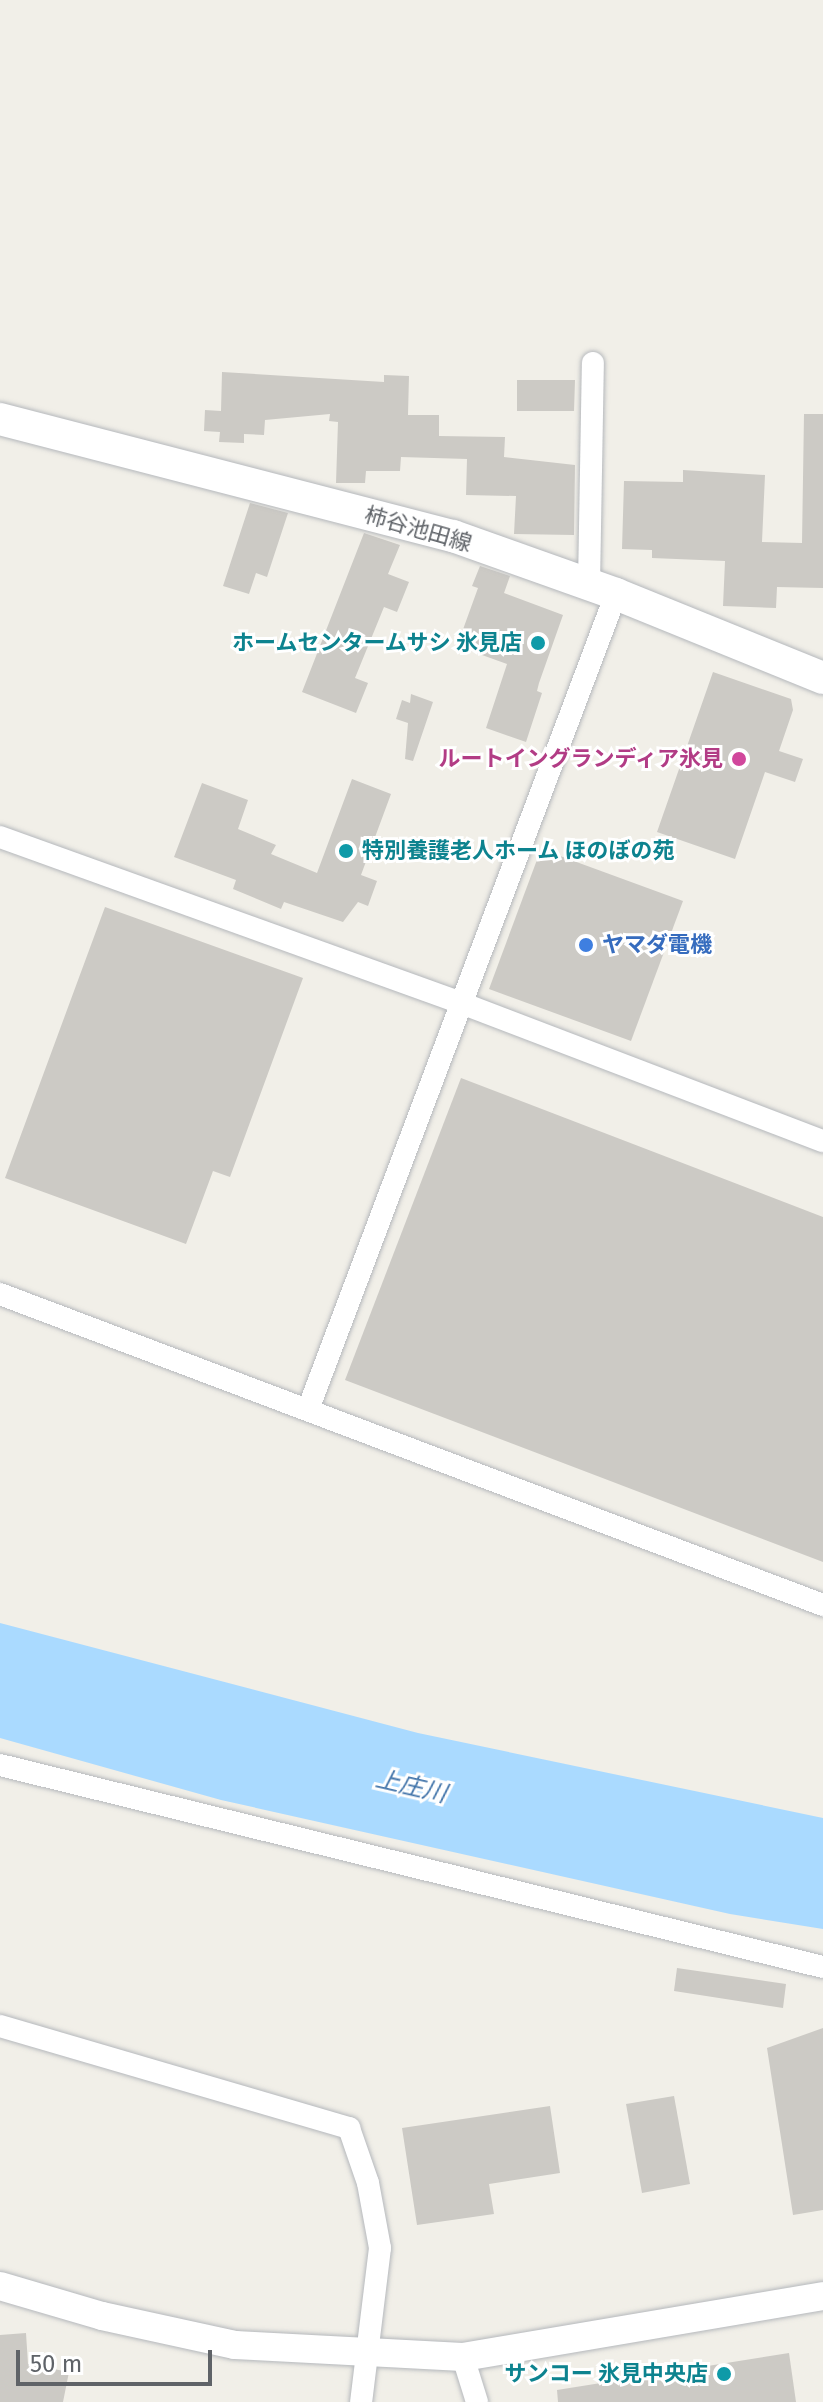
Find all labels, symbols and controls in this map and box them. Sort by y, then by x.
street label: 柿谷池田線 [361,501,475,557]
place label: ホームセンタームサシ 氷見店 [231,630,522,656]
marker: ホームセンタームサシ 氷見店 [529,634,547,652]
place label: ルートイングランディア氷見 [437,746,723,772]
marker: ルートイングランディア氷見 [730,750,748,768]
place label: 特別養護老人ホーム ほのぼの苑 [362,838,675,864]
marker: 特別養護老人ホーム ほのぼの苑 [337,842,355,860]
place label: ヤマダ電機 [602,932,712,958]
marker: ヤマダ電機 [577,936,595,954]
water label: 上庄川 [373,1765,449,1809]
scale bar [20,2334,216,2384]
text: 50 m [30,2350,82,2378]
place label: サンコー 氷見中央店 [505,2361,708,2387]
marker: サンコー 氷見中央店 [715,2365,733,2383]

